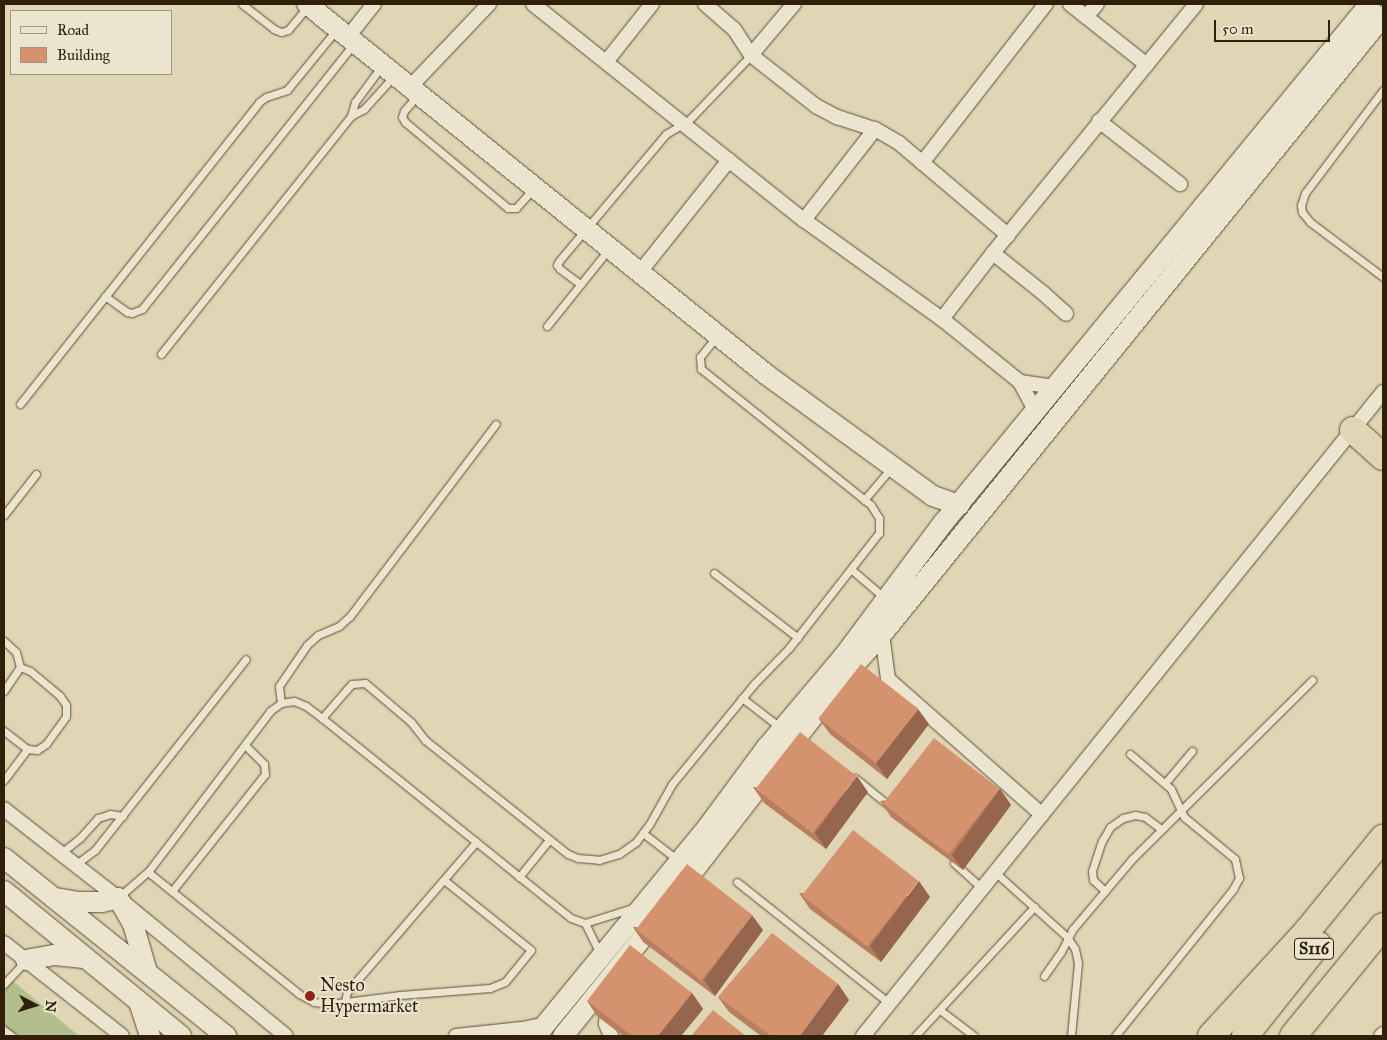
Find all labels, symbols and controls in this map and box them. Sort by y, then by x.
legend [10,10,172,75]
scale bar [1217,10,1333,42]
text: 50 m [1222,20,1254,38]
text: Road [57,21,89,39]
text: Building [57,46,110,64]
road number: S116 [1294,936,1334,962]
place label: Nesto Hypermarket [320,975,418,1018]
north arrow [10,980,60,1030]
marker: Nesto Hypermarket [304,990,316,1002]
text: N [41,1000,59,1013]

